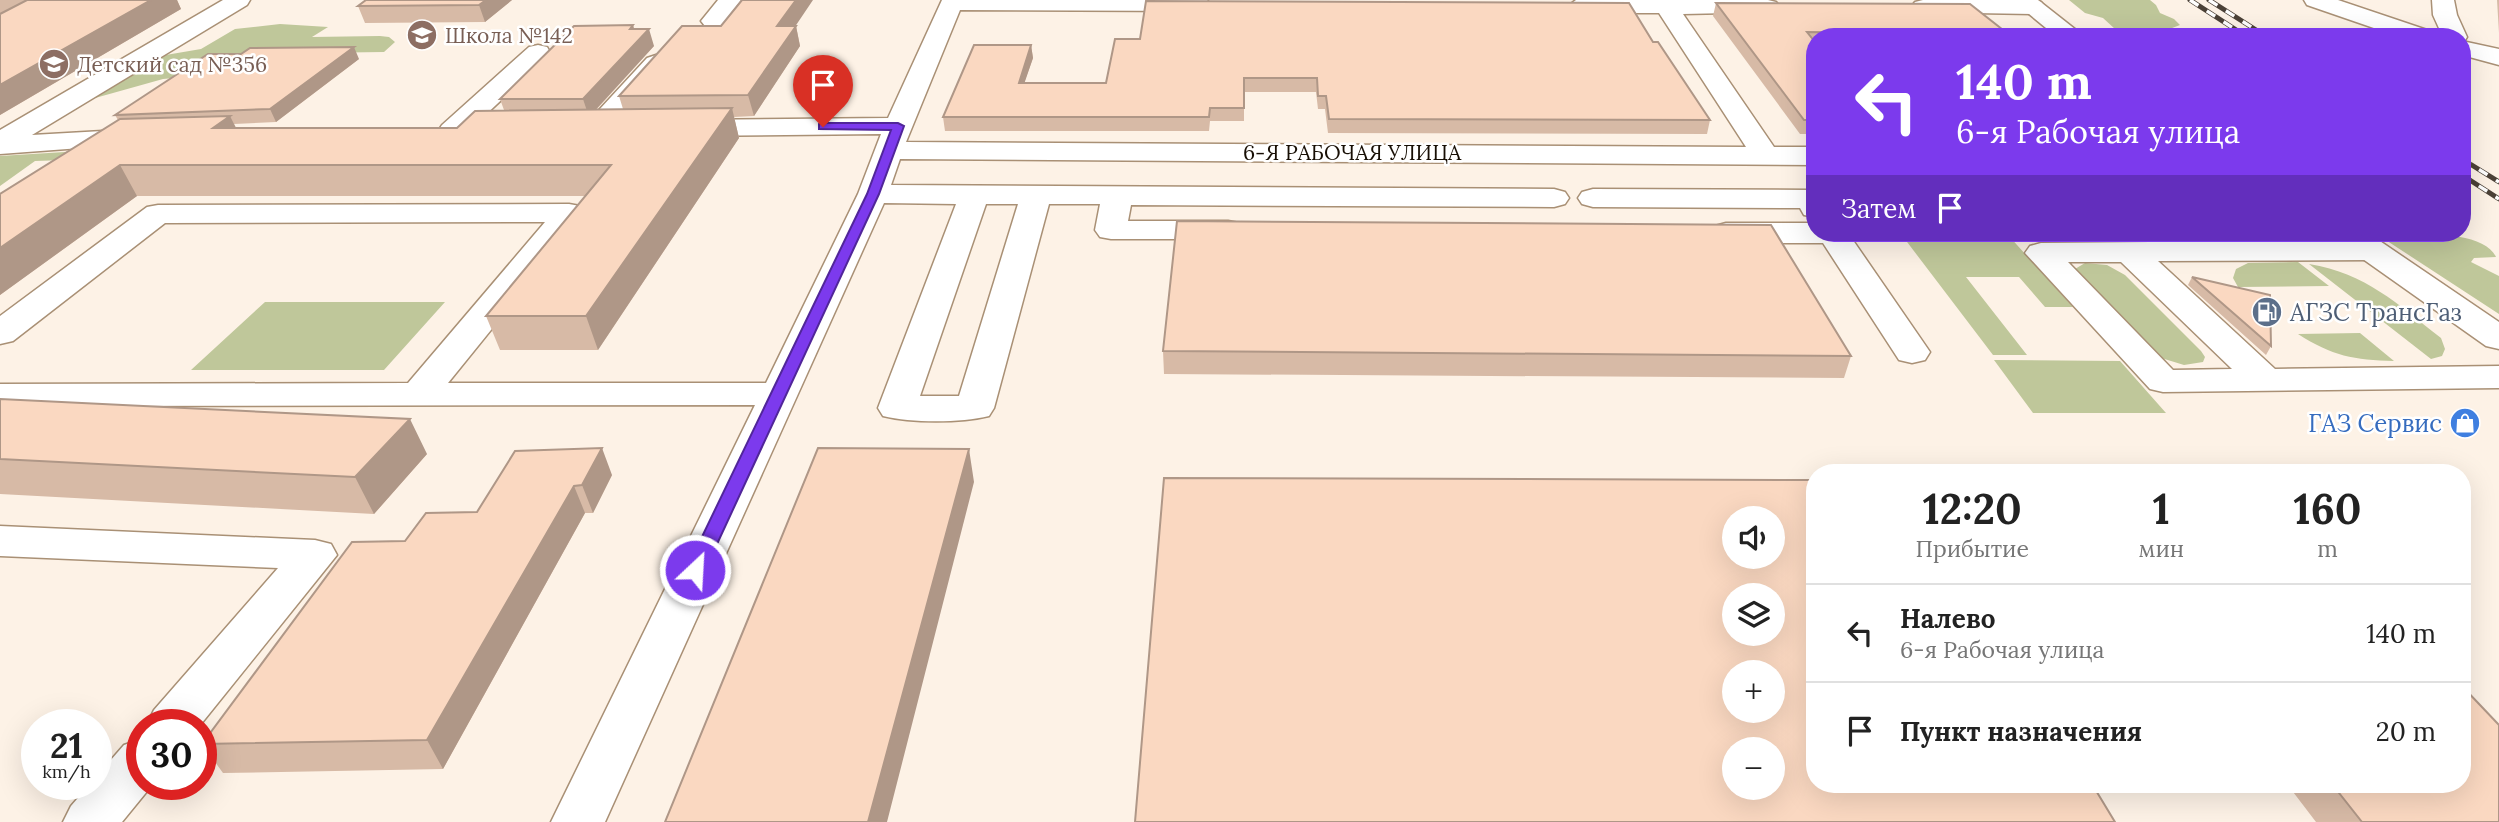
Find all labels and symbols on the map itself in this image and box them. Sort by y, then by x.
school or university icon: Школа №142 [405,18,439,52]
place label: Школа №142 [445,22,573,49]
school or university icon: Детский сад №356 [37,47,71,81]
place label: Детский сад №356 [77,51,267,78]
pin [793,55,853,127]
street label: 6-Я РАБОЧАЯ УЛИЦА [1243,139,1462,166]
fuel station icon: АГЗС ТрансГаз [2250,295,2284,329]
place label: АГЗС ТрансГаз [2289,297,2462,328]
shop icon: ГАЗ Сервис [2448,406,2482,440]
place label: ГАЗ Сервис [2308,408,2442,439]
position arrow [658,533,732,607]
speed limit sign: 30 [126,709,217,800]

